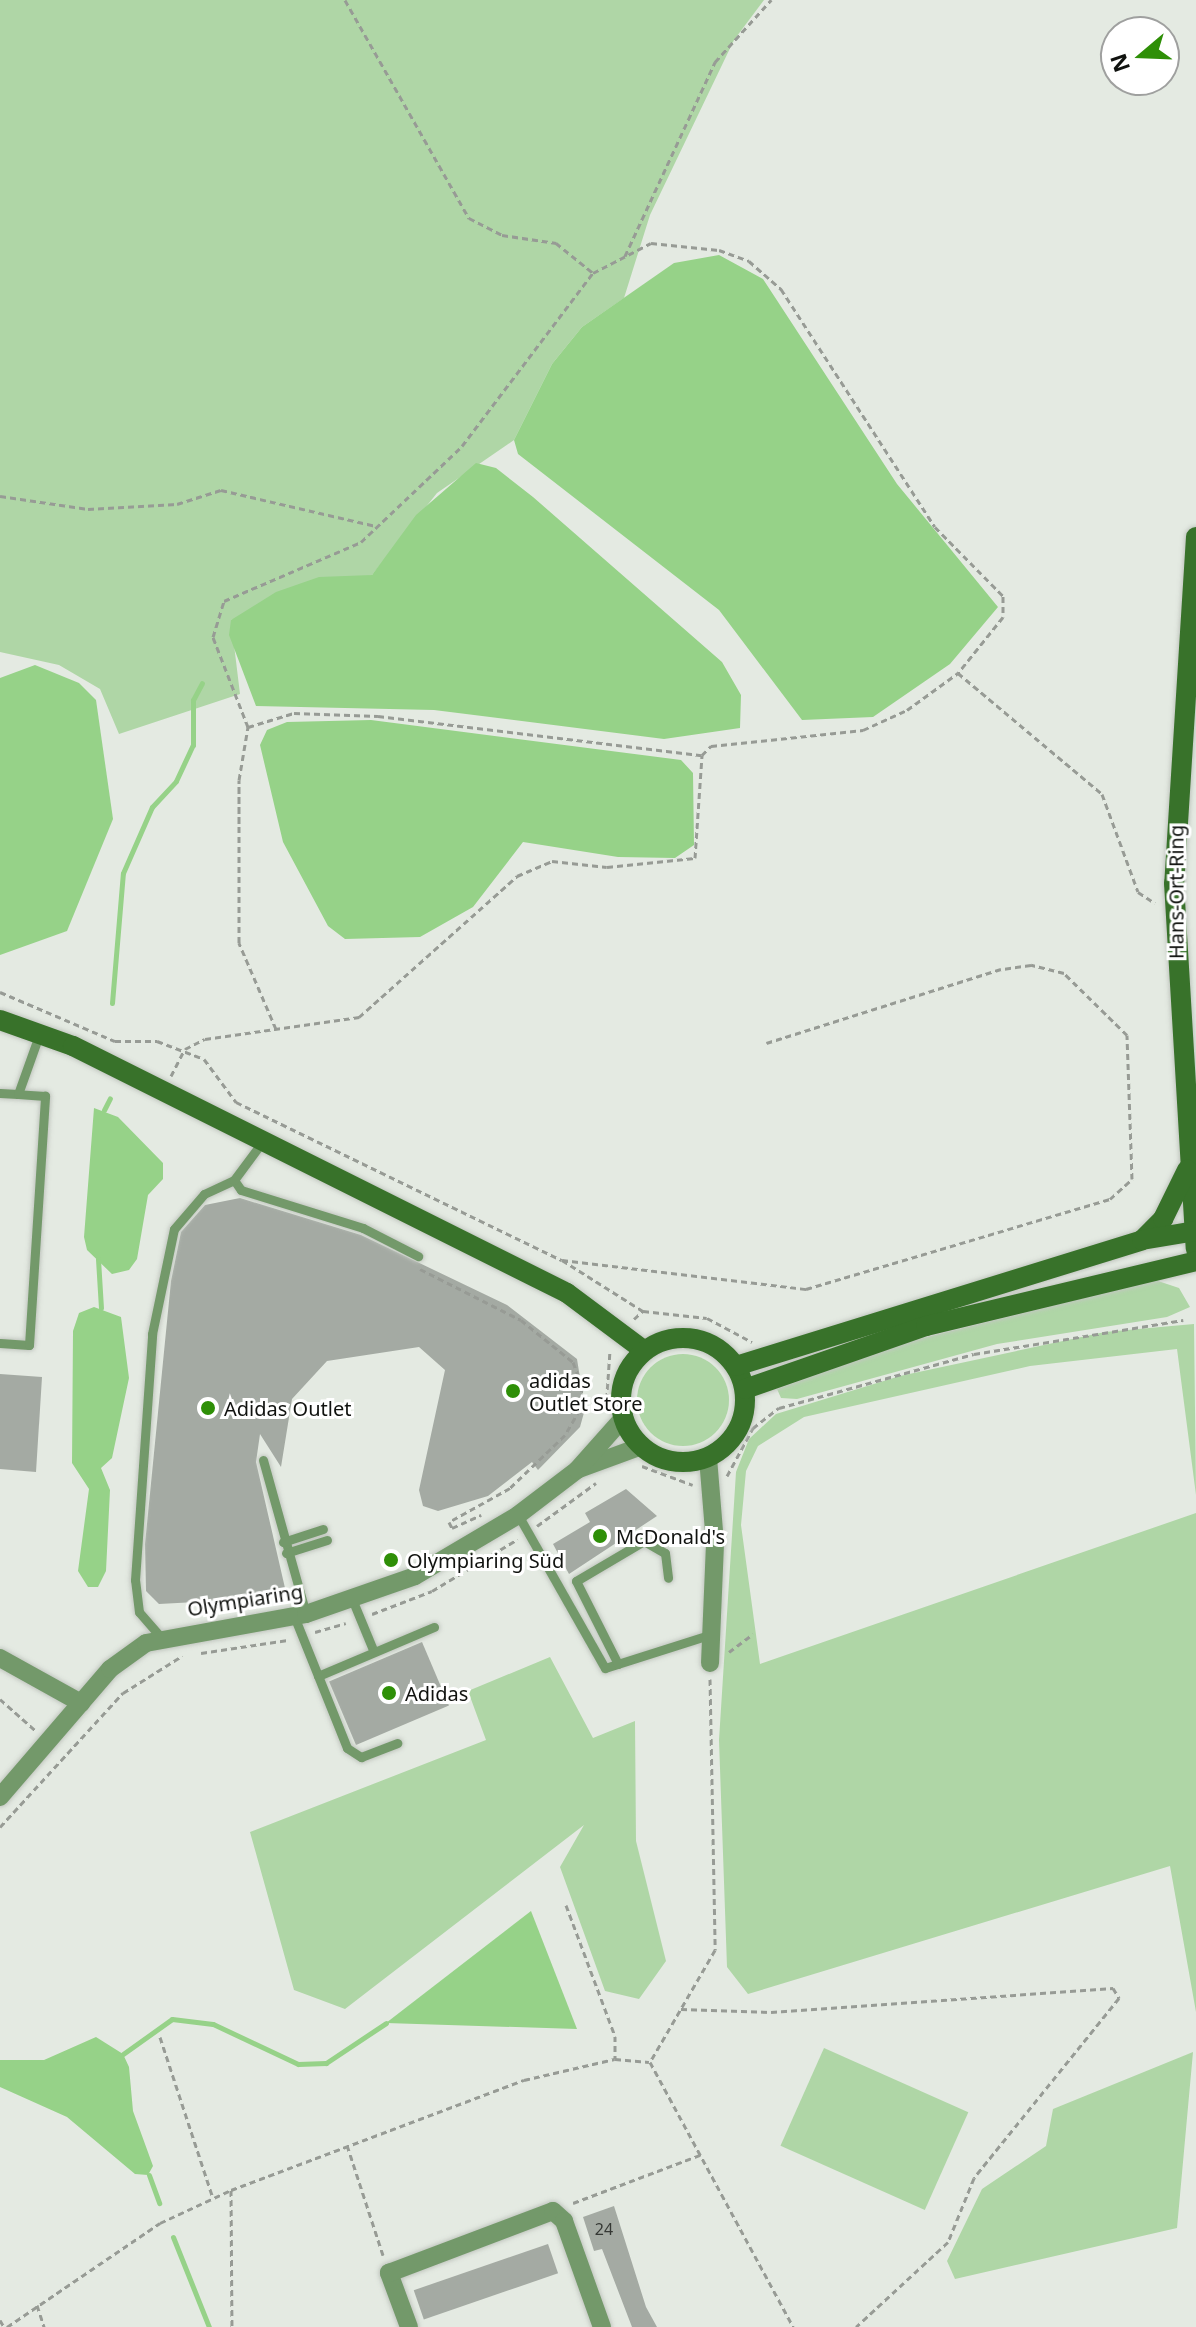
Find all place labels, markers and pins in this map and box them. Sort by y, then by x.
place label: adidas Outlet Store [529,1368,642,1415]
marker: adidas Outlet Store [504,1382,522,1400]
place label: Adidas Outlet [224,1396,351,1420]
marker: Adidas Outlet [199,1399,217,1417]
place label: McDonald's [616,1524,725,1548]
marker: McDonald's [591,1527,609,1545]
place label: Olympiaring Süd [407,1548,564,1572]
marker: Olympiaring Süd [382,1551,400,1569]
place label: Adidas [405,1681,468,1705]
marker: Adidas [380,1684,398,1702]

